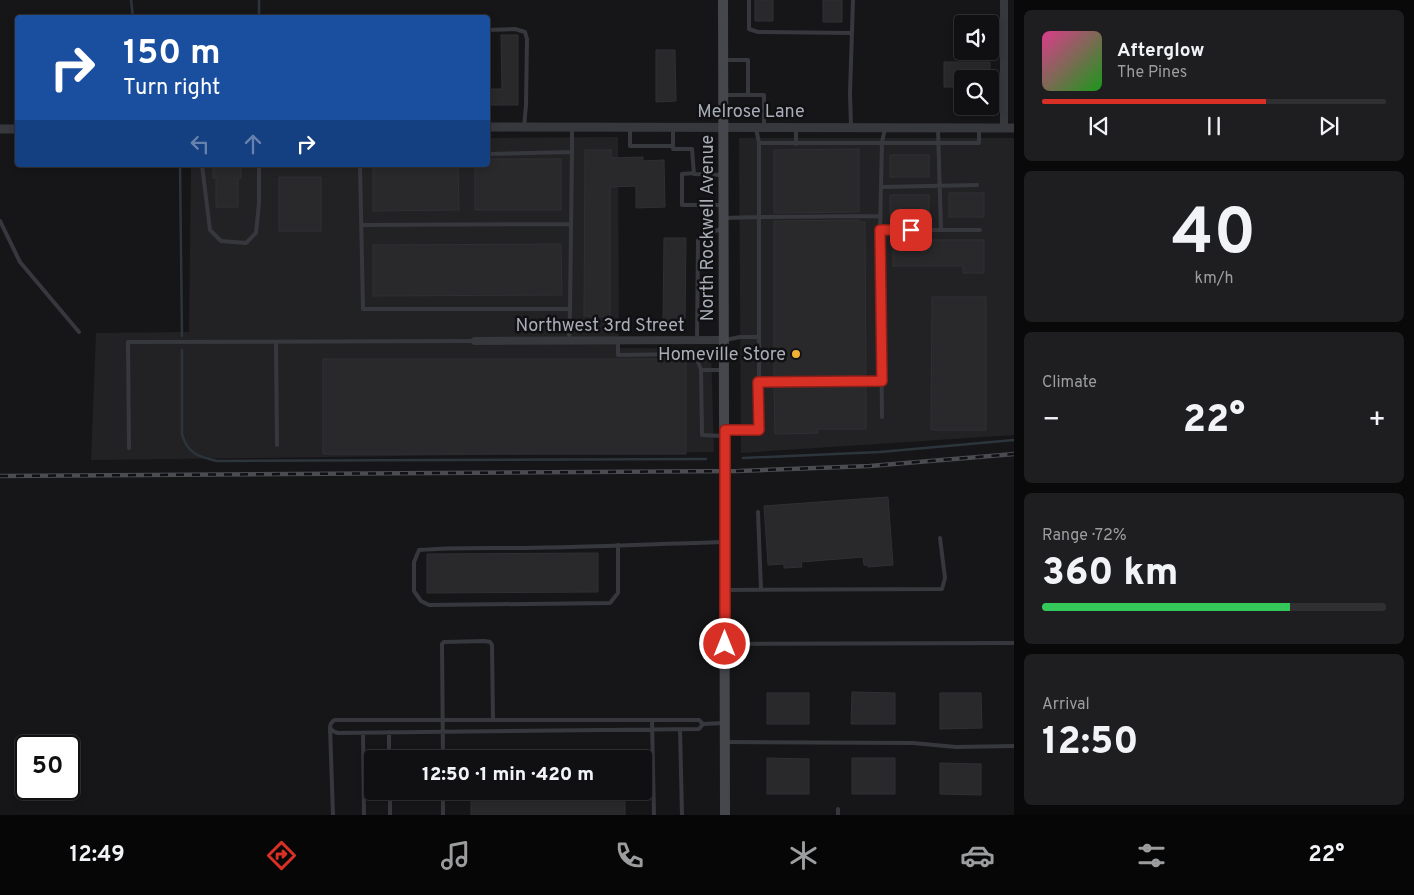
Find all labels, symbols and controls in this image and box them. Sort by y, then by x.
map controls [954,15,999,115]
button: sound [954,15,999,60]
text: 150 m [123,32,221,76]
icon: right [40,35,105,100]
text: Afterglow [1117,39,1205,63]
text: The Pines [1117,63,1187,83]
button: search [954,70,999,115]
text: Turn right [123,75,220,102]
street label: Melrose Lane [697,101,805,124]
icon: previous [1085,112,1113,140]
icon: pause [1200,112,1228,140]
icon: next [1315,112,1343,140]
icon: left [186,130,214,158]
icon: ahead [239,130,267,158]
icon: right [292,130,320,158]
street label: North Rockwell Avenue [697,135,720,321]
text: 40 [1172,195,1256,277]
pin [890,209,932,251]
icon: arrive [897,216,925,244]
text: km/h [1195,269,1233,289]
street label: Northwest 3rd Street [515,315,685,338]
place label: Homeville Store [658,344,786,367]
marker: Homeville Store [790,348,802,360]
text: Climate [1042,373,1097,393]
text: 22° [1183,397,1245,446]
text: − [1042,403,1060,439]
text: + [1368,403,1386,439]
text: Range · 72% [1042,526,1127,546]
text: 360 km [1042,550,1178,599]
position arrow [698,617,750,669]
text: Arrival [1042,695,1090,715]
text: 12:50 [1042,719,1138,768]
speed limit sign: 50 [15,735,80,800]
text: 12:50 · 1 min · 420 m [422,763,594,787]
icon: directions [264,838,299,873]
icon: music [438,838,473,873]
icon: phone [612,838,647,873]
icon: climate [786,838,821,873]
icon: car [960,838,995,873]
icon: filters [1134,838,1169,873]
text: 12:49 [70,842,125,869]
text: 22° [1308,842,1344,869]

